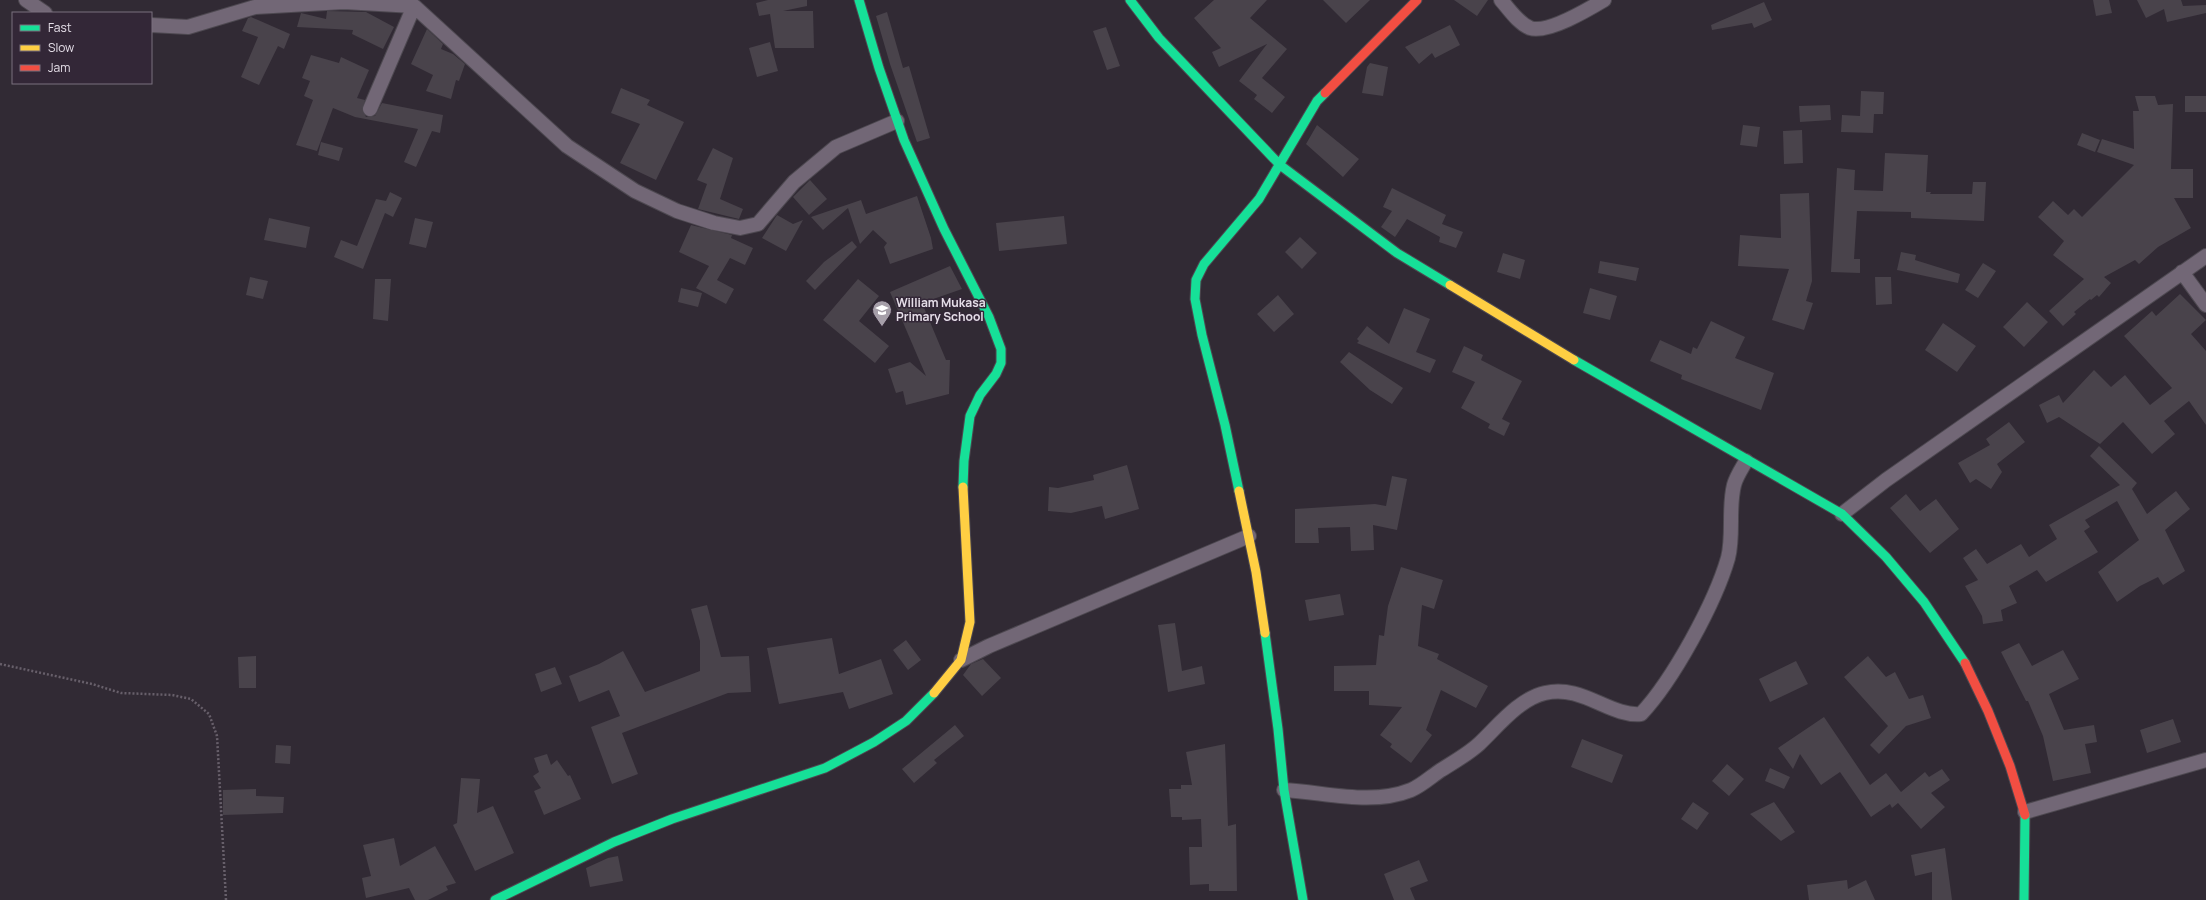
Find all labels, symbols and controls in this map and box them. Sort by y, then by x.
legend [12,12,152,84]
text: Fast [48,19,72,36]
text: Slow [48,39,74,56]
text: Jam [48,59,70,76]
place label: William Mukasa Primary School [896,294,986,325]
school or university icon: William Mukasa Primary School [871,299,893,327]

